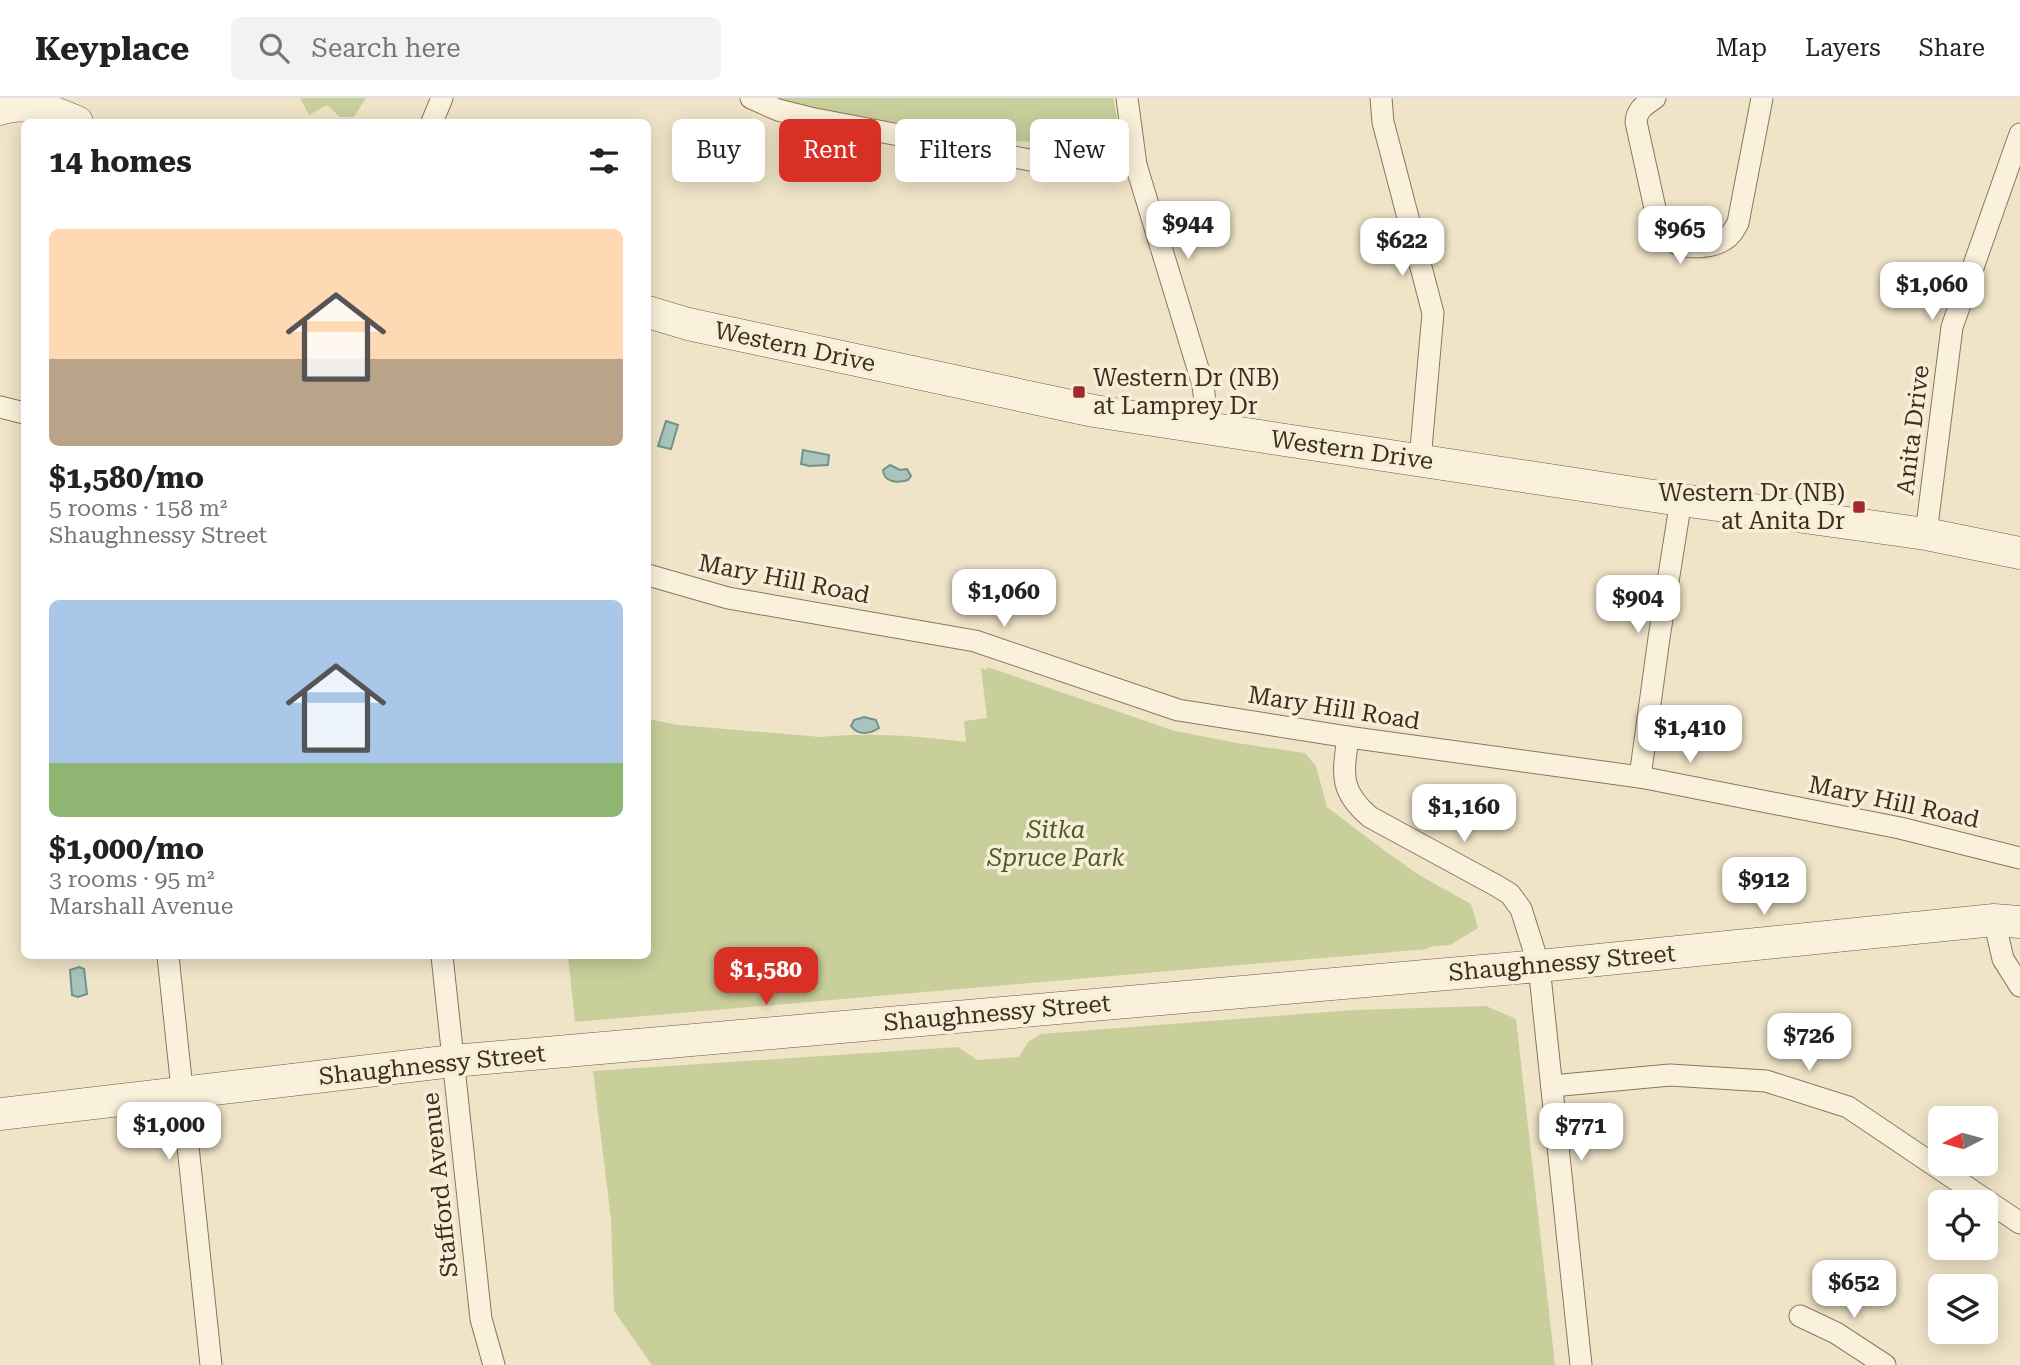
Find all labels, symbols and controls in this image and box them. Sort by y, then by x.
search box [231,17,721,80]
text: Keyplace [35,29,189,68]
icon: search [255,29,293,67]
text: Search here [311,33,460,63]
text: Map [1716,34,1767,62]
text: Layers [1805,34,1881,62]
text: Share [1919,34,1985,62]
chip: Buy [672,119,765,182]
chip: Rent [779,119,881,182]
chip: Filters [895,119,1016,182]
chip: New [1030,119,1129,182]
icon: filters [585,142,623,180]
text: 14 homes [49,144,192,179]
pin: $944 [1147,202,1229,261]
pin: $965 [1639,206,1721,266]
text: $944 [1162,210,1214,237]
text: $965 [1654,215,1706,242]
pin: $622 [1361,218,1443,278]
text: $622 [1376,227,1428,254]
pin: $1,060 [1875,262,1989,322]
text: $1,060 [1896,271,1968,298]
icon: home [273,274,399,400]
street label: Western Drive [712,316,878,378]
place label: Western Dr (NB) at Lamprey Dr [1093,364,1279,420]
street label: Anita Drive [1891,364,1935,496]
marker: Western Dr (NB) at Lamprey Dr [1071,384,1087,400]
street label: Western Drive [1269,425,1435,475]
text: $1,580/mo [49,460,204,495]
place label: Western Dr (NB) at Anita Dr [1659,479,1845,535]
text: 5 rooms · 158 m² [49,495,227,522]
marker: Western Dr (NB) at Anita Dr [1851,499,1867,515]
text: Shaughnessy Street [49,522,267,549]
street label: Mary Hill Road [696,549,872,609]
pin: $1,060 [947,570,1061,629]
pin: $904 [1597,575,1679,635]
text: $1,060 [968,578,1040,605]
text: $904 [1612,584,1664,611]
icon: home [273,645,399,771]
street label: Mary Hill Road [1246,681,1422,735]
pin: $1,410 [1633,706,1747,765]
text: $1,410 [1654,714,1726,741]
street label: Mary Hill Road [1806,770,1982,834]
pin: $1,160 [1407,784,1521,844]
text: $1,160 [1428,793,1500,820]
park label: Sitka Spruce Park [987,816,1124,872]
text: $1,000/mo [49,831,204,866]
pin: $912 [1723,858,1805,917]
text: 3 rooms · 95 m² [49,866,215,893]
text: $912 [1738,866,1790,893]
text: Marshall Avenue [49,893,233,920]
street label: Shaughnessy Street [1447,939,1677,987]
pin: $1,580 [709,948,823,1007]
text: $1,580 [730,956,802,983]
street label: Shaughnessy Street [882,989,1112,1037]
pin: $726 [1768,1014,1850,1073]
text: $726 [1783,1022,1835,1049]
street label: Shaughnessy Street [317,1039,547,1091]
street label: Stafford Avenue [416,1091,464,1279]
pin: $1,000 [112,1102,226,1162]
pin: $771 [1540,1104,1622,1163]
north arrow [1928,1106,1998,1176]
map controls [1928,1106,1998,1344]
text: $1,000 [133,1111,205,1138]
text: $771 [1555,1112,1607,1139]
button: locate [1928,1190,1998,1260]
pin: $652 [1813,1260,1895,1320]
text: $652 [1828,1269,1880,1296]
button: layers [1928,1274,1998,1344]

